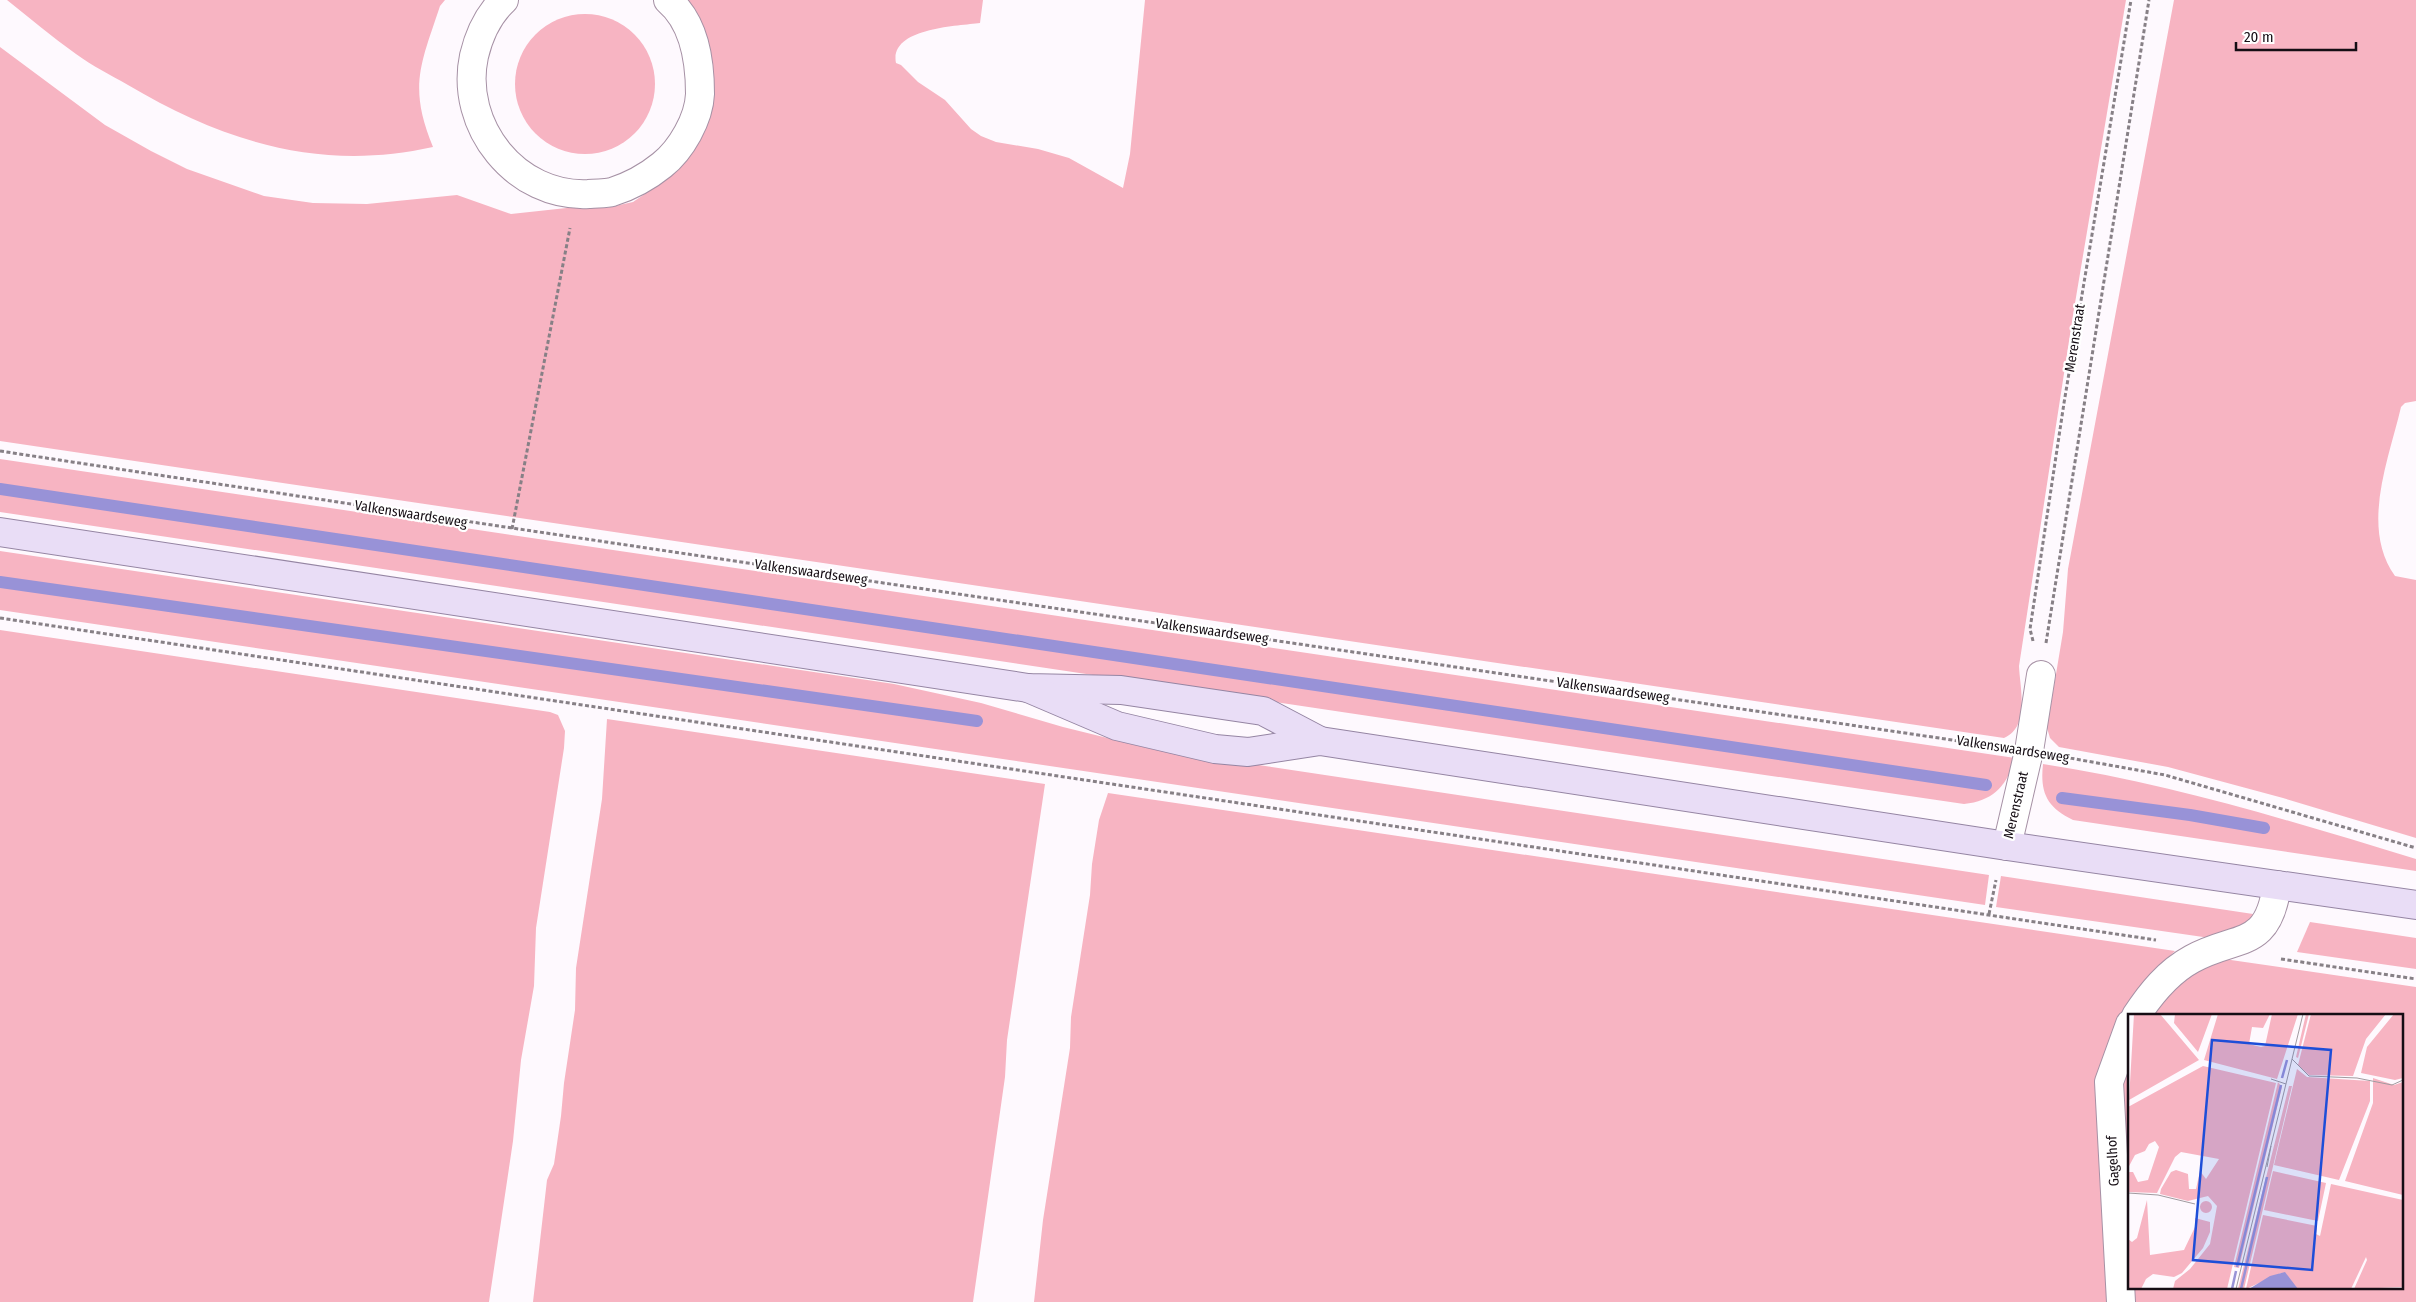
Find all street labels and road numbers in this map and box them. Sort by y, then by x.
street label: Merenstraat [2061,302,2089,373]
street label: Valkenswaardseweg [353,497,469,531]
street label: Valkenswaardseweg [753,556,869,588]
street label: Valkenswaardseweg [1154,615,1270,647]
street label: Valkenswaardseweg [1555,674,1671,706]
street label: Valkenswaardseweg [1955,732,2071,766]
street label: Merenstraat [2000,769,2032,840]
street label: Gagelhof [2103,1134,2123,1187]

